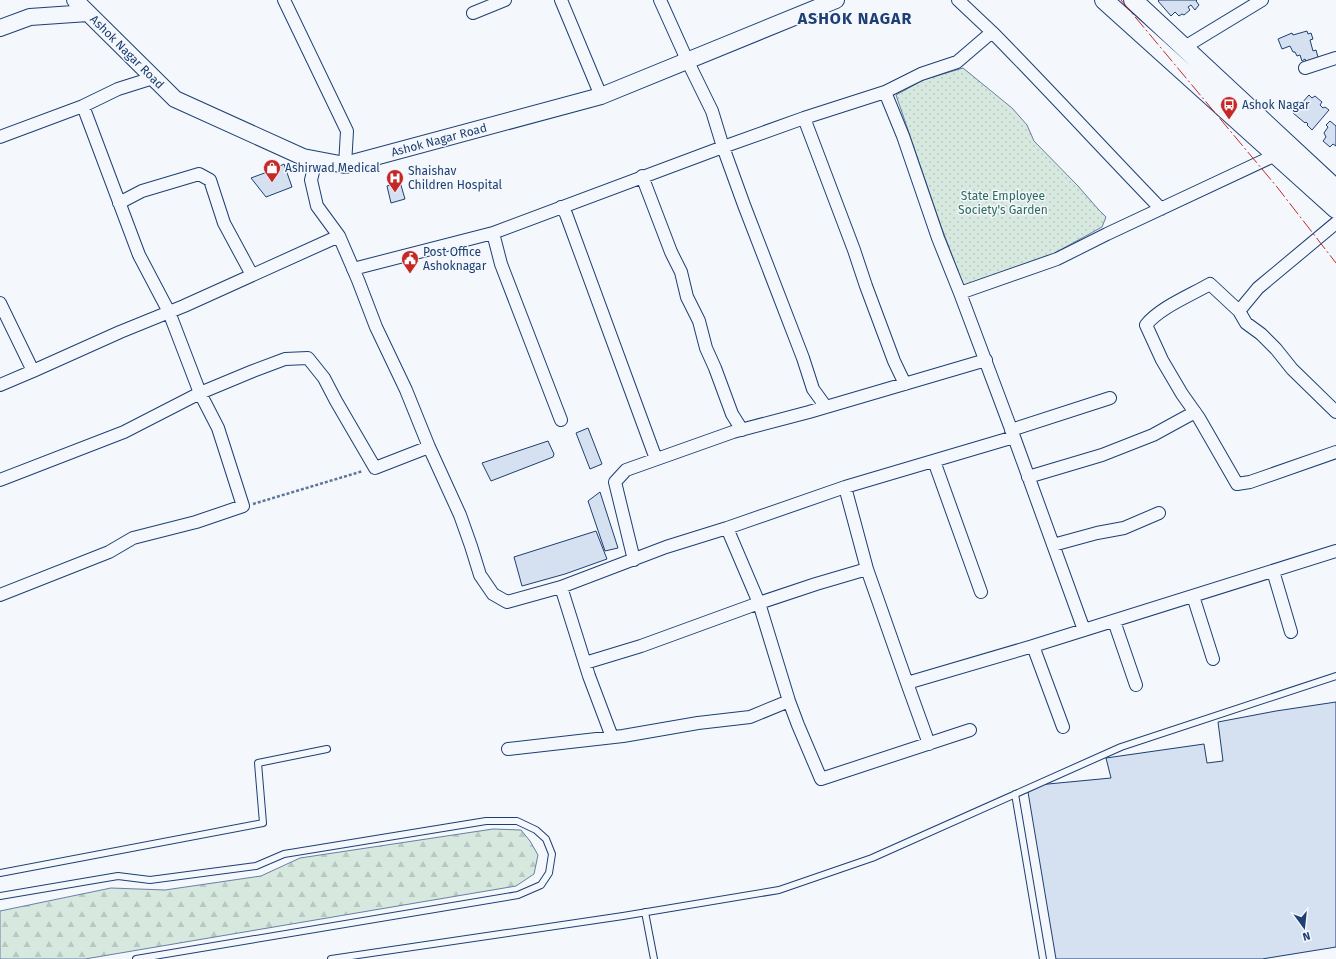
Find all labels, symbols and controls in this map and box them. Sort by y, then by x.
district label: ASHOK NAGAR [797,9,912,28]
street label: Ashok Nagar Road [87,12,167,92]
bus stop icon: Ashok Nagar [1219,95,1239,120]
place label: Ashok Nagar [1242,98,1310,112]
street label: Ashok Nagar Road [390,120,488,160]
shop icon: Ashirwad Medical [262,158,282,183]
place label: Ashirwad Medical [285,161,380,175]
place label: Shaishav Children Hospital [408,164,503,192]
hospital icon: Shaishav Children Hospital [385,168,405,193]
park label: State Employee Society's Garden [958,189,1048,217]
place label: Post Office Ashoknagar [423,245,487,273]
public building icon: Post Office Ashoknagar [400,249,420,274]
north arrow [1284,907,1324,947]
text: N [1301,929,1312,943]

